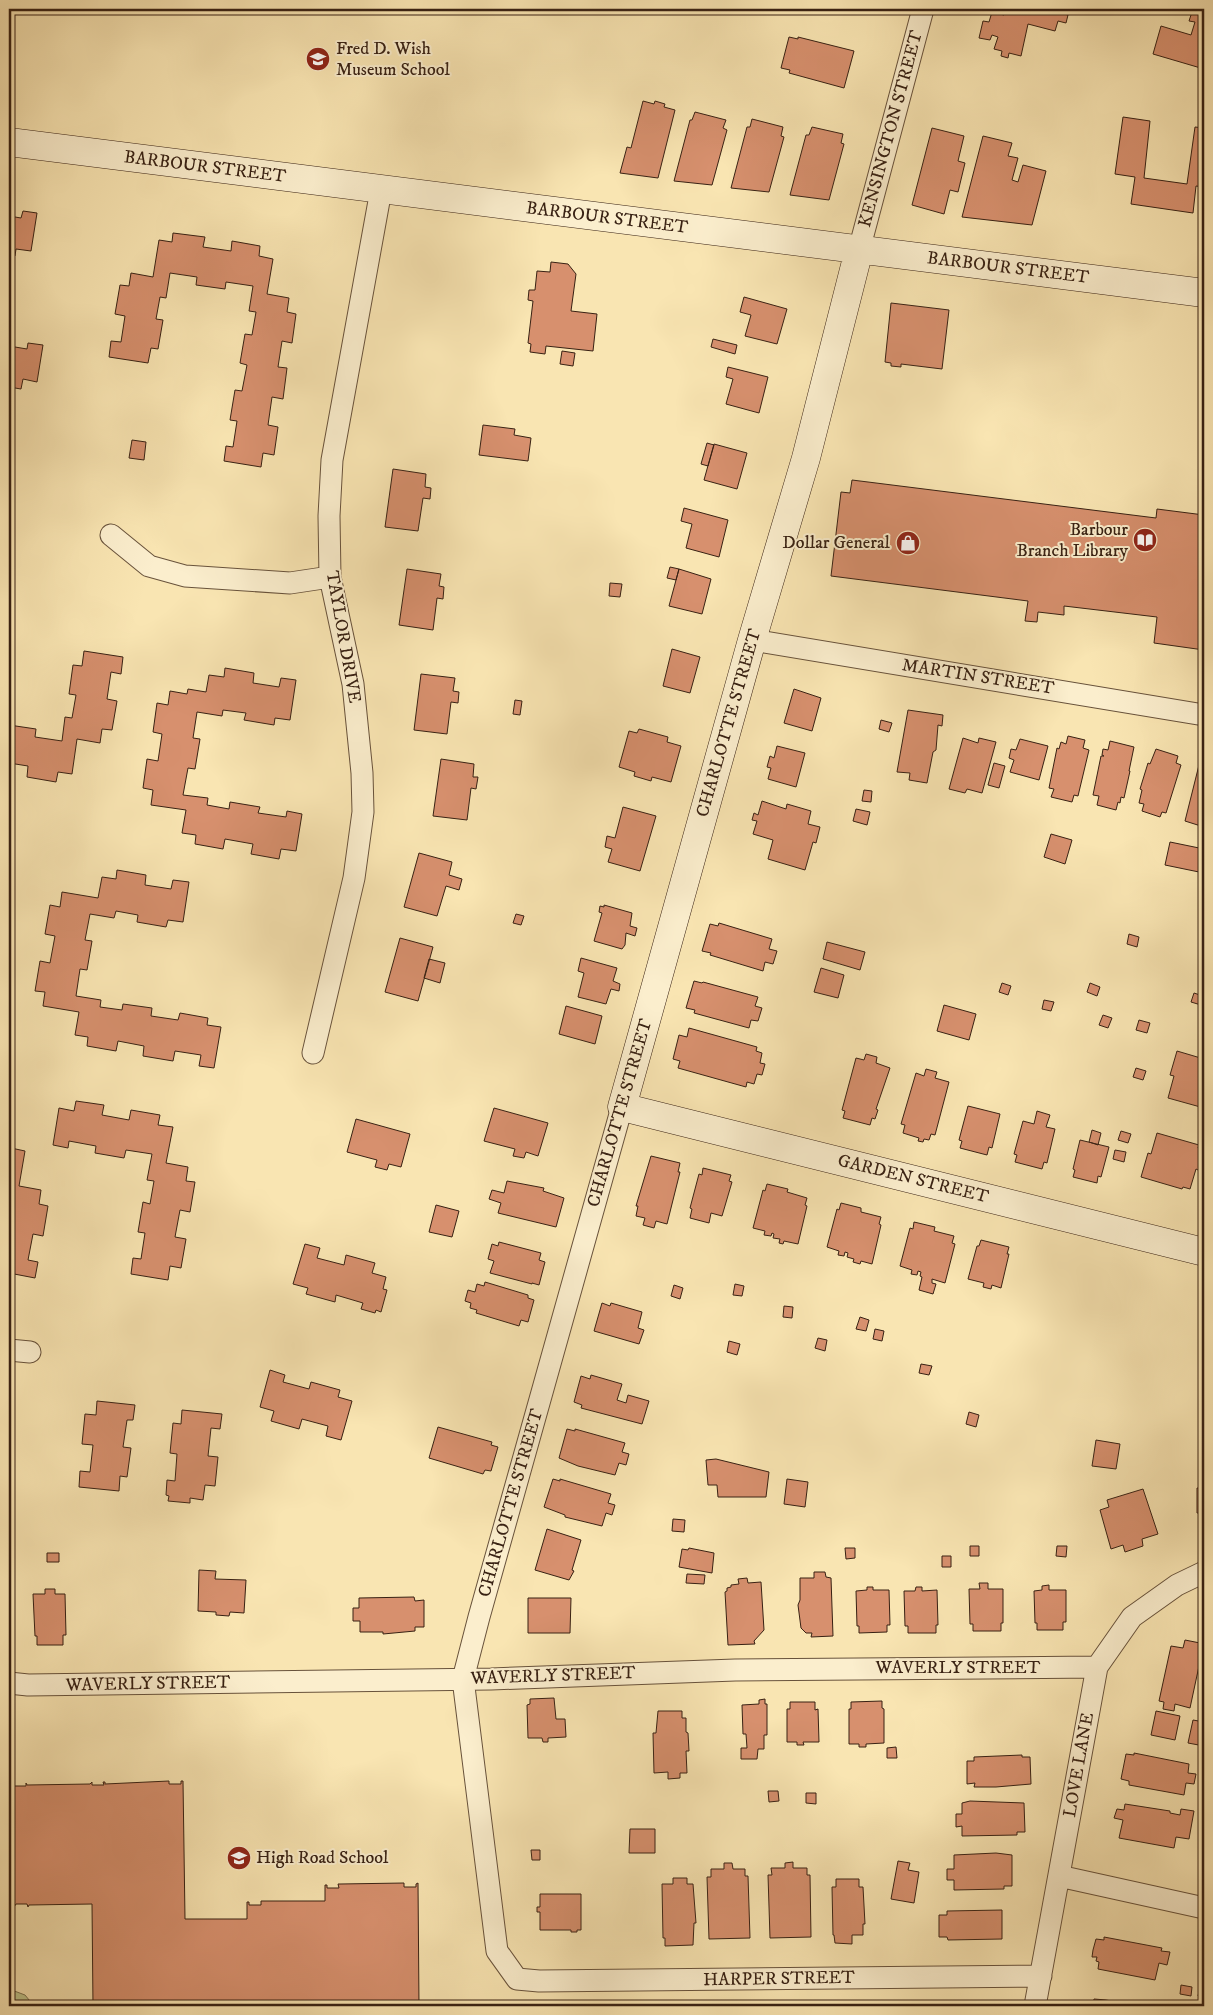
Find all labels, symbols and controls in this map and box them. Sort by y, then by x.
street label: KENSINGTON STREET [854,28,928,230]
place label: Fred D. Wish Museum School [336,38,450,81]
school or university icon: Fred D. Wish Museum School [305,46,331,72]
street label: BARBOUR STREET [123,146,287,188]
street label: BARBOUR STREET [525,197,689,239]
street label: BARBOUR STREET [926,247,1090,289]
place label: Barbour Branch Library [1016,519,1128,562]
library icon: Barbour Branch Library [1132,527,1158,553]
shop icon: Dollar General [895,530,921,556]
place label: Dollar General [782,532,891,554]
street label: TAYLOR DRIVE [321,569,366,705]
street label: CHARLOTTE STREET [692,626,766,820]
street label: MARTIN STREET [900,654,1056,700]
street label: CHARLOTTE STREET [583,1016,657,1210]
street label: GARDEN STREET [835,1150,991,1208]
street label: CHARLOTTE STREET [474,1406,548,1600]
street label: WAVERLY STREET [875,1657,1041,1679]
street label: WAVERLY STREET [469,1662,636,1690]
street label: WAVERLY STREET [64,1672,231,1696]
street label: LOVE LANE [1059,1711,1099,1819]
school or university icon: High Road School [226,1845,252,1871]
place label: High Road School [256,1847,389,1869]
street label: HARPER STREET [703,1967,855,1991]

